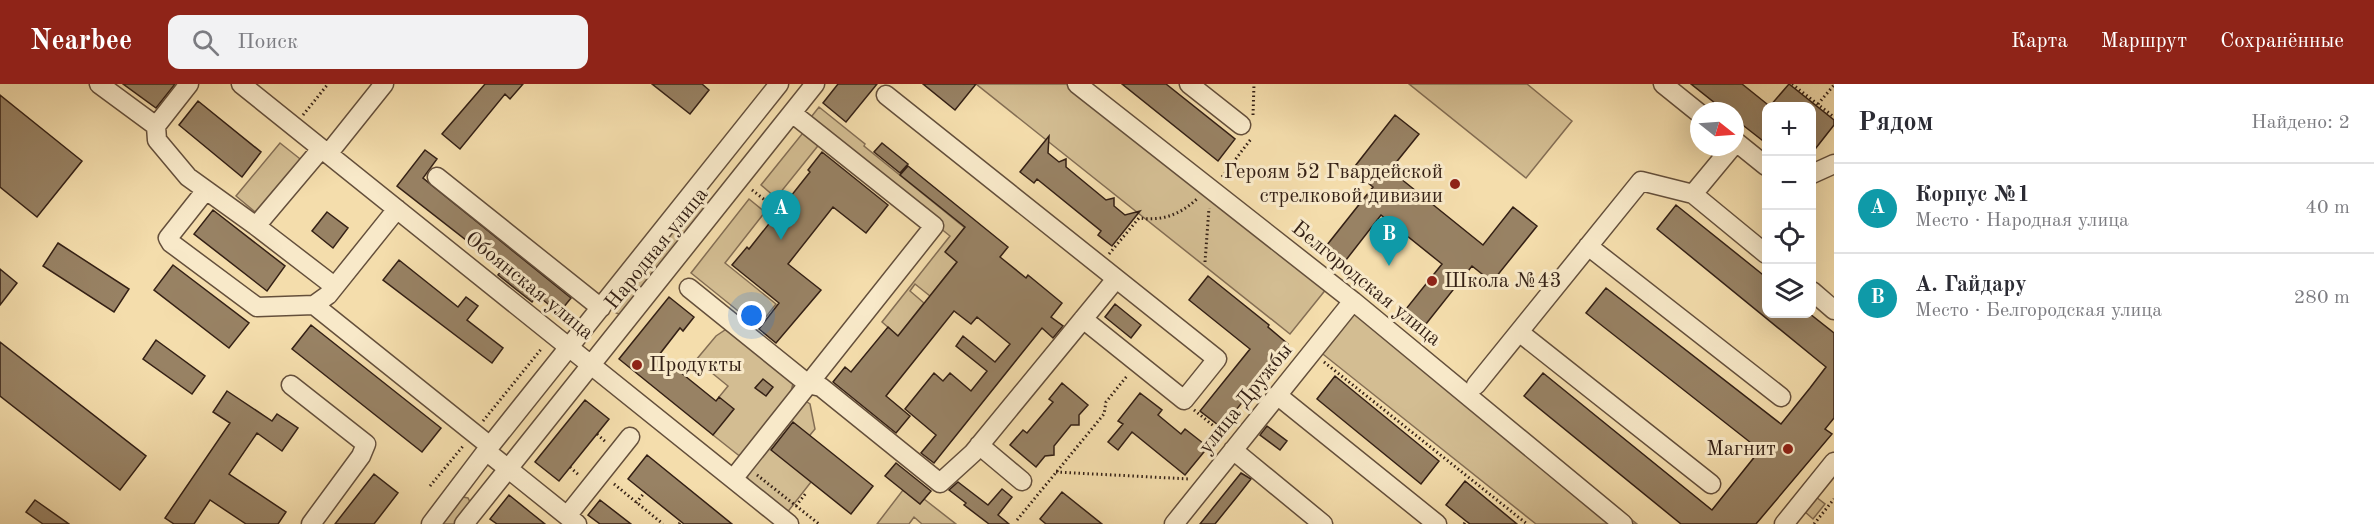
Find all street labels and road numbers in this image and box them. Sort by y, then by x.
street label: Народная улица [602,184,712,314]
street label: Белгородская улица [1287,218,1445,350]
street label: Обоянская улица [461,228,597,344]
street label: улица Дружбы [1195,340,1297,458]

